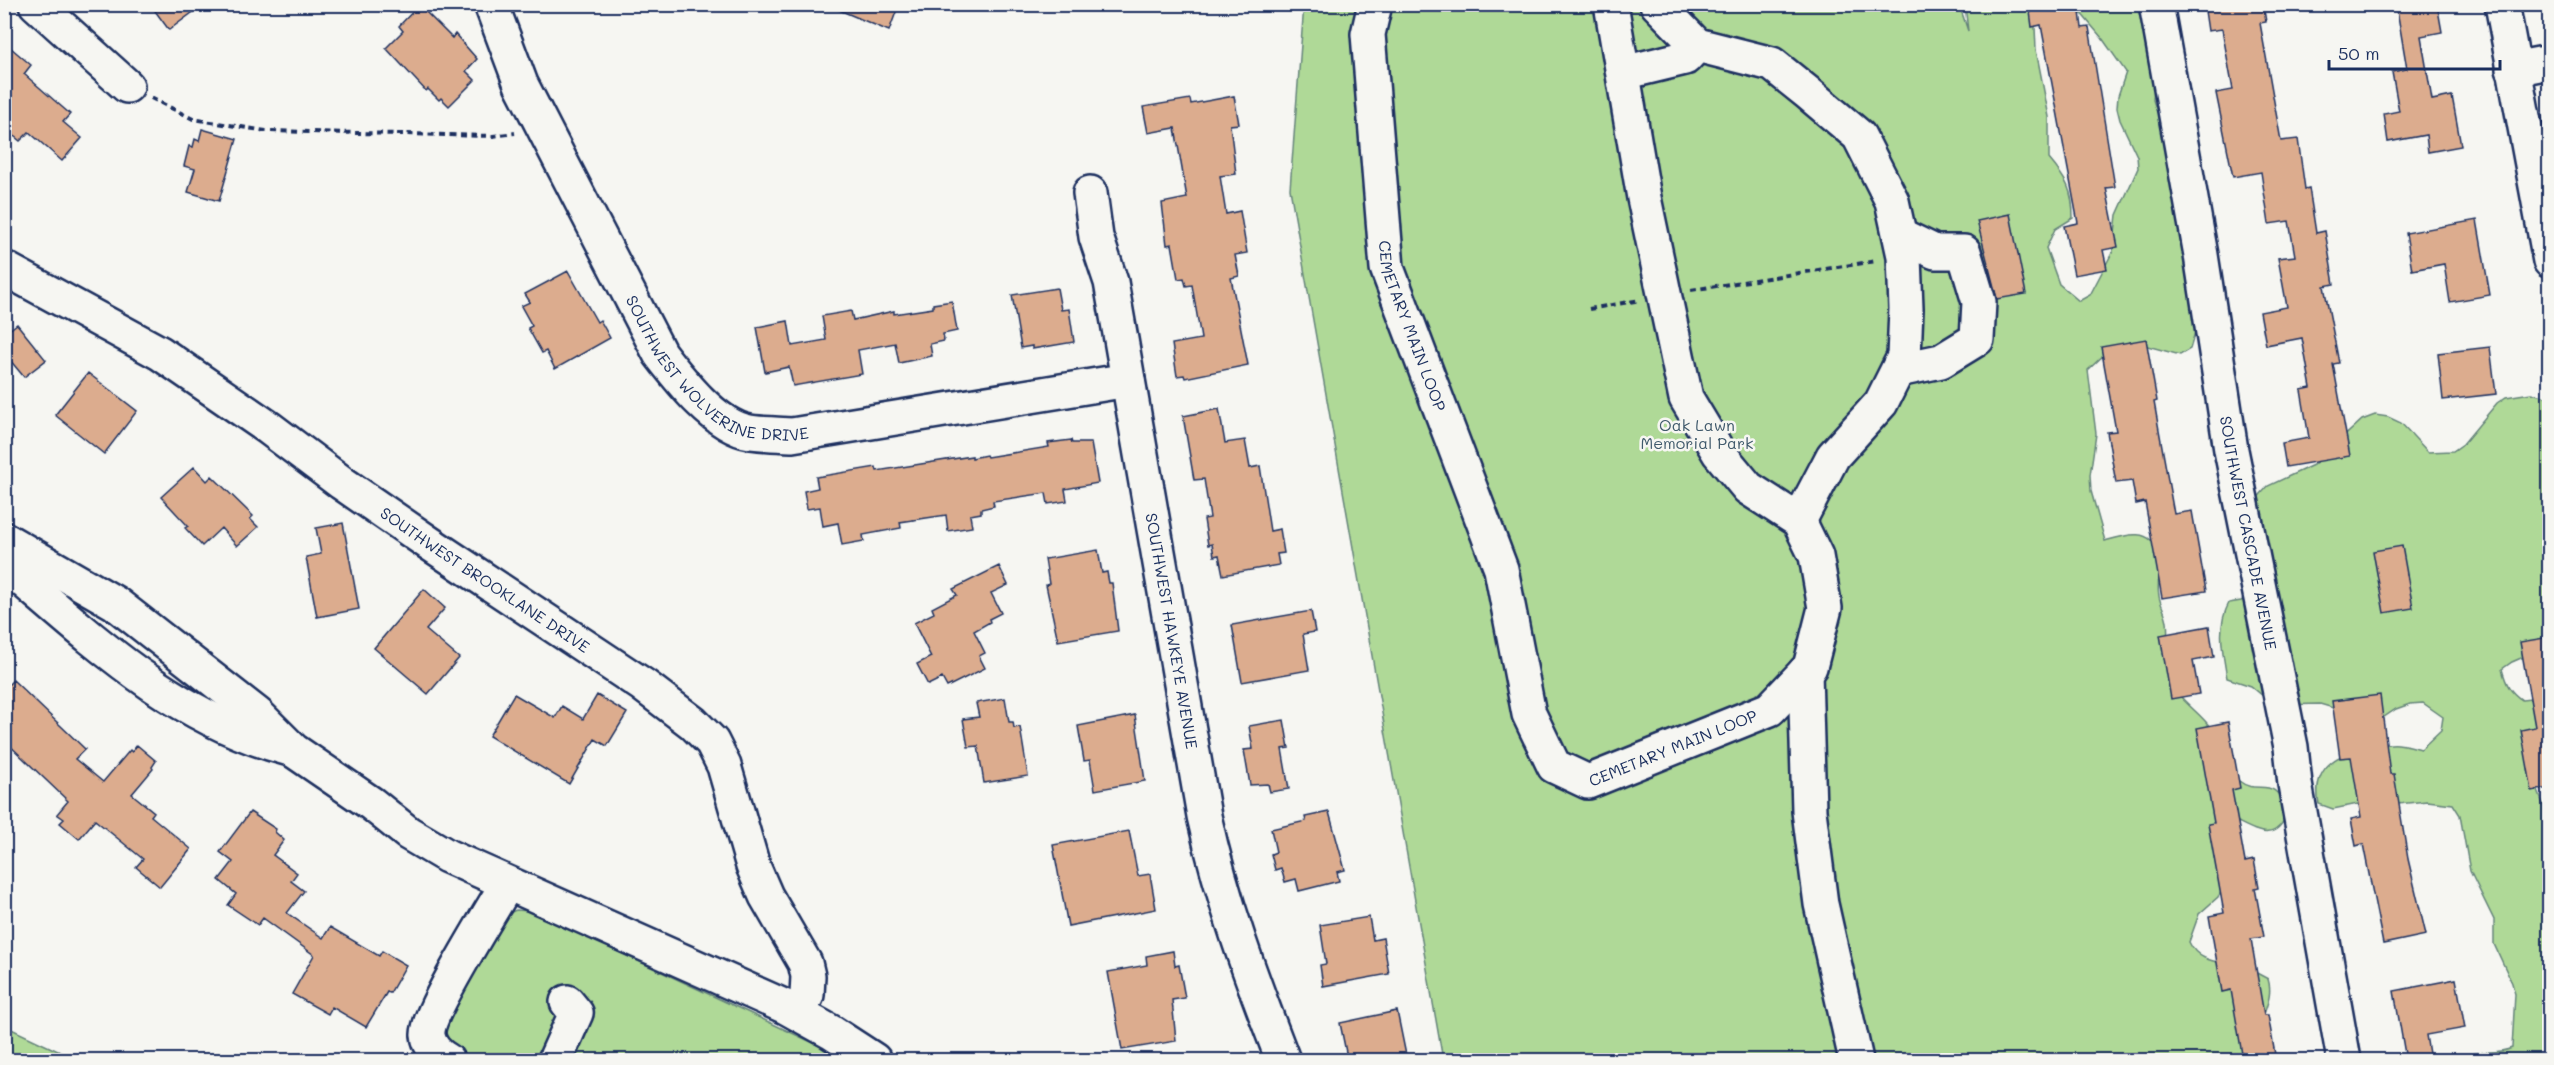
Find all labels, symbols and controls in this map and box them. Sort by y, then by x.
scale bar [2329,33,2500,71]
text: 50 m [2338,41,2380,65]
street label: CEMETARY MAIN LOOP [1375,240,1451,414]
street label: SOUTHWEST WOLVERINE DRIVE [622,292,810,445]
park label: Oak Lawn Memorial Park [1640,414,1754,453]
street label: SOUTHWEST CASCADE AVENUE [2216,414,2282,652]
street label: SOUTHWEST BROOKLANE DRIVE [376,502,594,657]
street label: SOUTHWEST HAWKEYE AVENUE [1141,511,1203,750]
street label: CEMETARY MAIN LOOP [1585,704,1760,791]

